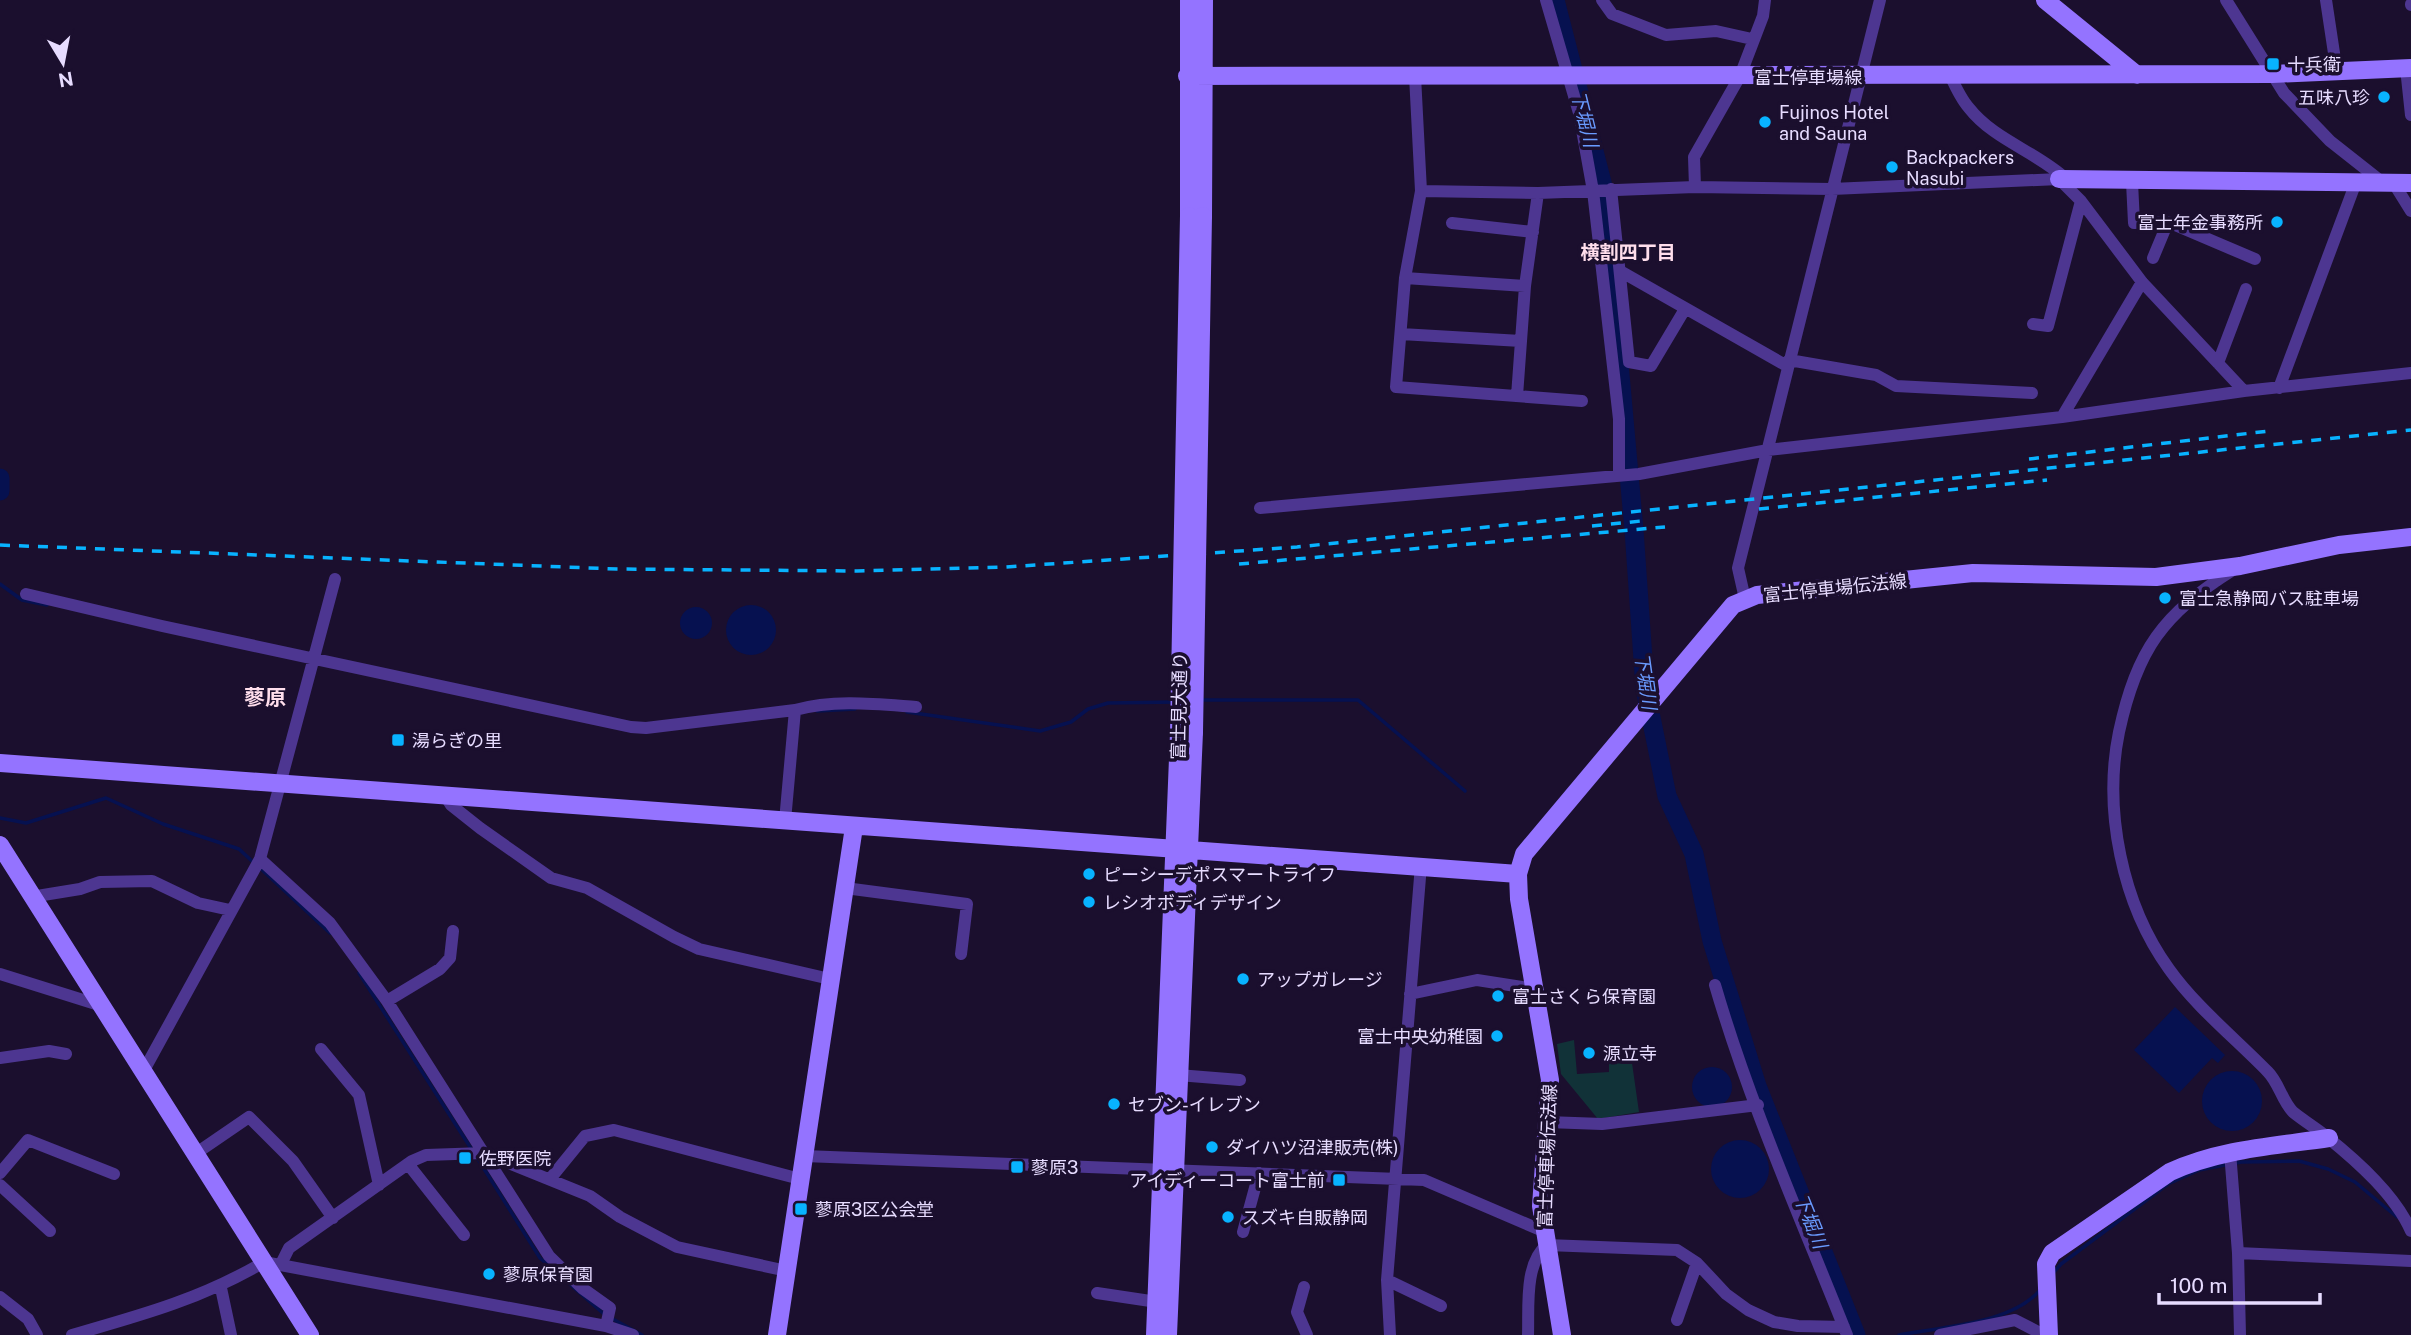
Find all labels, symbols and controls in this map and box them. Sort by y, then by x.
north arrow [28,28,98,98]
place label: 十兵衛 [2287,54,2341,75]
marker: 十兵衛 [2265,56,2281,72]
street label: 富士停車場線 [1754,67,1862,88]
text: N [57,68,75,92]
place label: 五味八珍 [2298,87,2370,108]
water label: 下堀川 [1567,89,1603,151]
marker: 五味八珍 [2376,89,2392,105]
place label: Fujinos Hotel and Sauna [1779,102,1889,144]
marker: Fujinos Hotel and Sauna [1757,114,1773,130]
place label: Backpackers Nasubi [1906,147,2014,189]
marker: Backpackers Nasubi [1884,159,1900,175]
place label: 富士年金事務所 [2137,212,2263,233]
marker: 富士年金事務所 [2269,214,2285,230]
district label: 横割四丁目 [1580,241,1676,263]
street label: 富士停車場伝法線 [1762,570,1908,606]
place label: 富士急静岡バス駐車場 [2179,588,2359,609]
marker: 富士急静岡バス駐車場 [2157,590,2173,606]
water label: 下堀川 [1631,651,1661,713]
street label: 富士見大通り [1168,652,1190,760]
district label: 蓼原 [244,685,286,710]
place label: 湯らぎの里 [412,730,502,751]
marker: 湯らぎの里 [390,732,406,748]
place label: ピーシーデポスマートライフ [1103,864,1336,885]
marker: ピーシーデポスマートライフ [1081,866,1097,882]
place label: レシオボディデザイン [1103,892,1282,913]
marker: レシオボディデザイン [1081,894,1097,910]
place label: アップガレージ [1257,969,1383,990]
marker: アップガレージ [1235,971,1251,987]
place label: 富士さくら保育園 [1512,986,1656,1007]
marker: 富士さくら保育園 [1490,988,1506,1004]
place label: 富士中央幼稚園 [1357,1026,1483,1047]
marker: 富士中央幼稚園 [1489,1028,1505,1044]
place label: 源立寺 [1603,1043,1657,1064]
marker: 源立寺 [1581,1045,1597,1061]
street label: 富士停車場伝法線 [1534,1084,1560,1228]
place label: セブン-イレブン [1128,1094,1261,1115]
marker: セブン-イレブン [1106,1096,1122,1112]
place label: ダイハツ沼津販売(株) [1226,1137,1399,1158]
marker: ダイハツ沼津販売(株) [1204,1139,1220,1155]
place label: 佐野医院 [479,1148,551,1169]
marker: 佐野医院 [457,1150,473,1166]
place label: 蓼原3 [1031,1157,1078,1178]
marker: 蓼原3 [1009,1159,1025,1175]
place label: アイディーコート富士前 [1129,1170,1325,1191]
marker: アイディーコート富士前 [1331,1172,1347,1188]
water label: 下堀川 [1790,1190,1833,1253]
place label: 蓼原3区公会堂 [815,1199,934,1220]
marker: 蓼原3区公会堂 [793,1201,809,1217]
place label: スズキ自販静岡 [1242,1207,1368,1228]
marker: スズキ自販静岡 [1220,1209,1236,1225]
scale bar [2159,1262,2320,1306]
place label: 蓼原保育園 [503,1264,593,1285]
marker: 蓼原保育園 [481,1266,497,1282]
text: 100 m [2170,1273,2227,1298]

